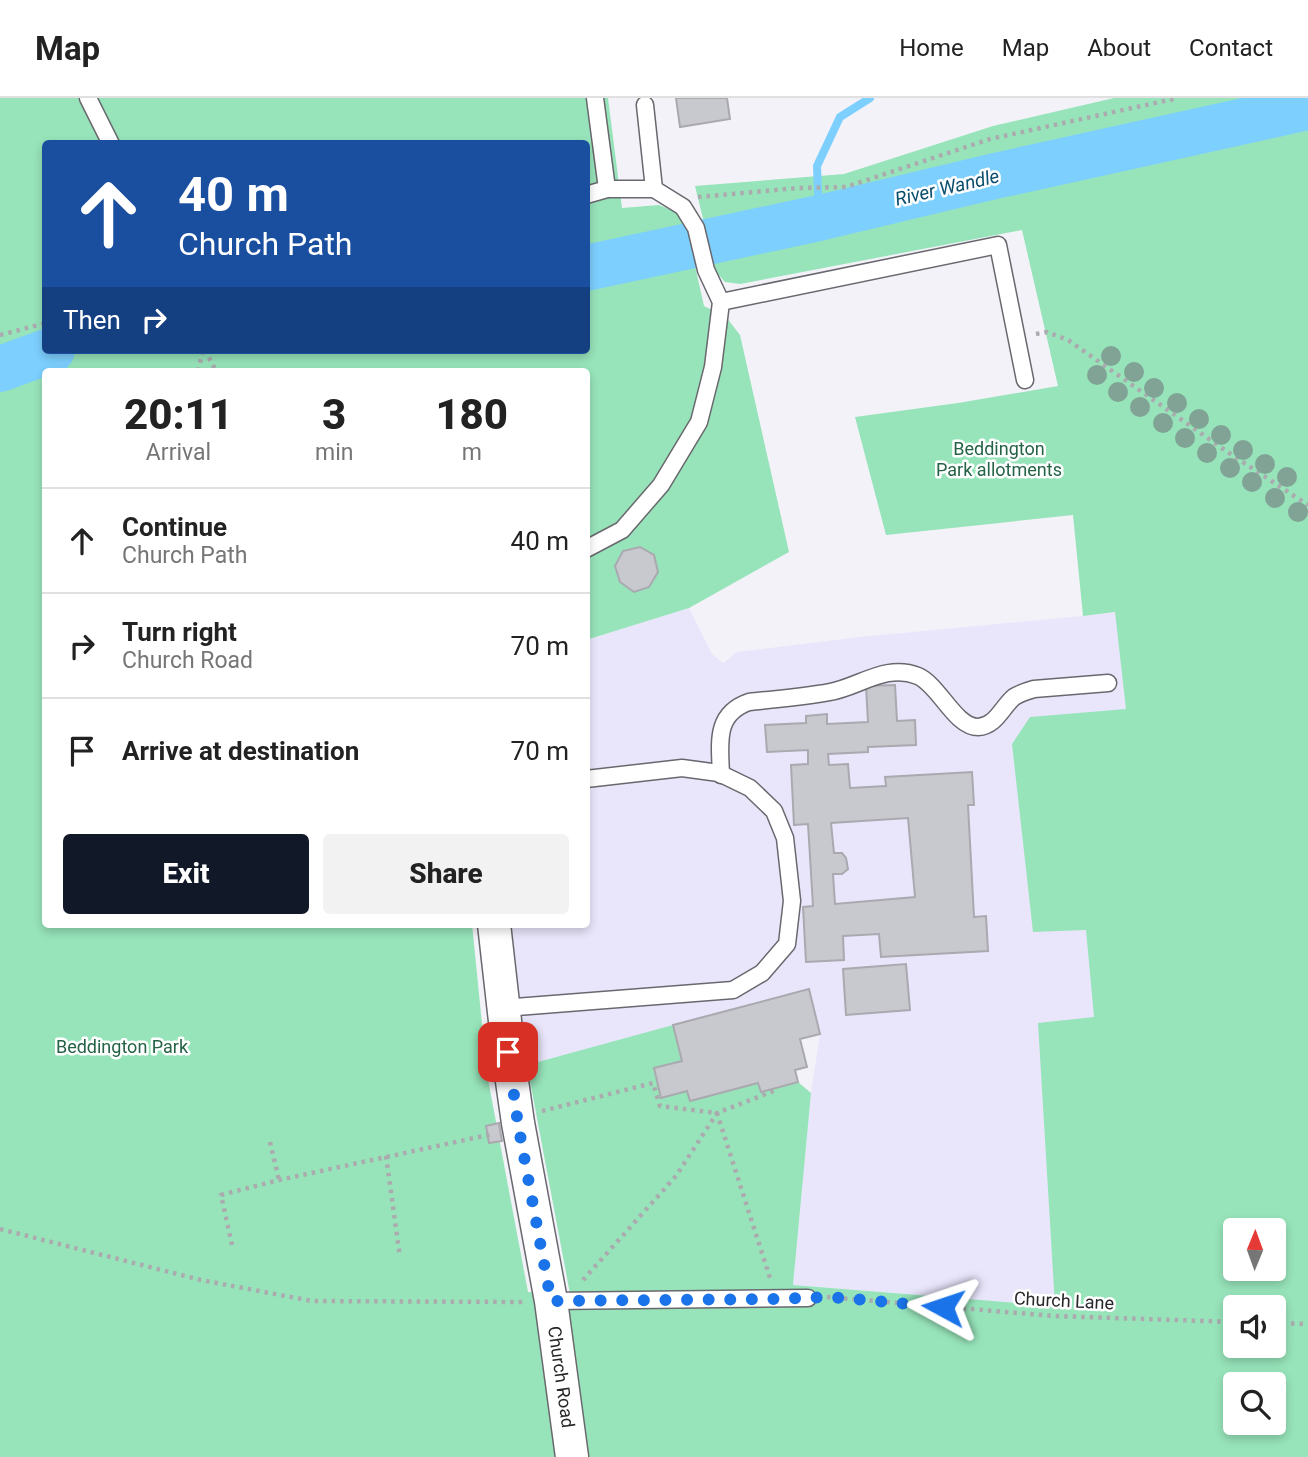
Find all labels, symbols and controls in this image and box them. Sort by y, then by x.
text: Map [35,29,100,68]
text: Home [899,34,964,62]
text: Map [1002,34,1049,62]
text: About [1087,34,1151,62]
text: Contact [1189,34,1273,62]
water label: River Wandle [893,164,1002,211]
text: 40 m [178,166,289,223]
icon: ahead [63,168,154,259]
text: Church Path [178,225,352,263]
icon: right [135,301,173,339]
text: Then [63,305,121,335]
text: 20:11 [124,390,233,439]
text: 3 [322,390,346,439]
text: 180 [435,390,508,439]
park label: Beddington Park allotments [936,438,1062,480]
text: Arrival [146,439,211,466]
text: min [315,439,353,466]
text: m [462,439,482,466]
text: Continue [122,512,227,542]
icon: ahead [63,522,101,560]
text: 40 m [511,526,569,556]
text: Church Path [122,542,247,569]
text: Turn right [122,617,237,647]
icon: right [63,627,101,665]
text: 70 m [511,631,569,661]
text: Church Road [122,647,253,674]
icon: arrive [63,732,101,770]
text: Arrive at destination [122,736,359,766]
text: 70 m [511,736,569,766]
button: Exit [63,834,309,914]
button: Share [323,834,569,914]
pin [478,1022,538,1082]
icon: arrive [489,1033,527,1071]
park label: Beddington Park [56,1036,189,1057]
north arrow [1223,1218,1286,1281]
map controls [1223,1218,1286,1435]
position arrow [906,1270,980,1344]
street label: Church Lane [1013,1287,1115,1314]
button: sound [1223,1295,1286,1358]
street label: Church Road [544,1325,579,1429]
button: search [1223,1372,1286,1435]

